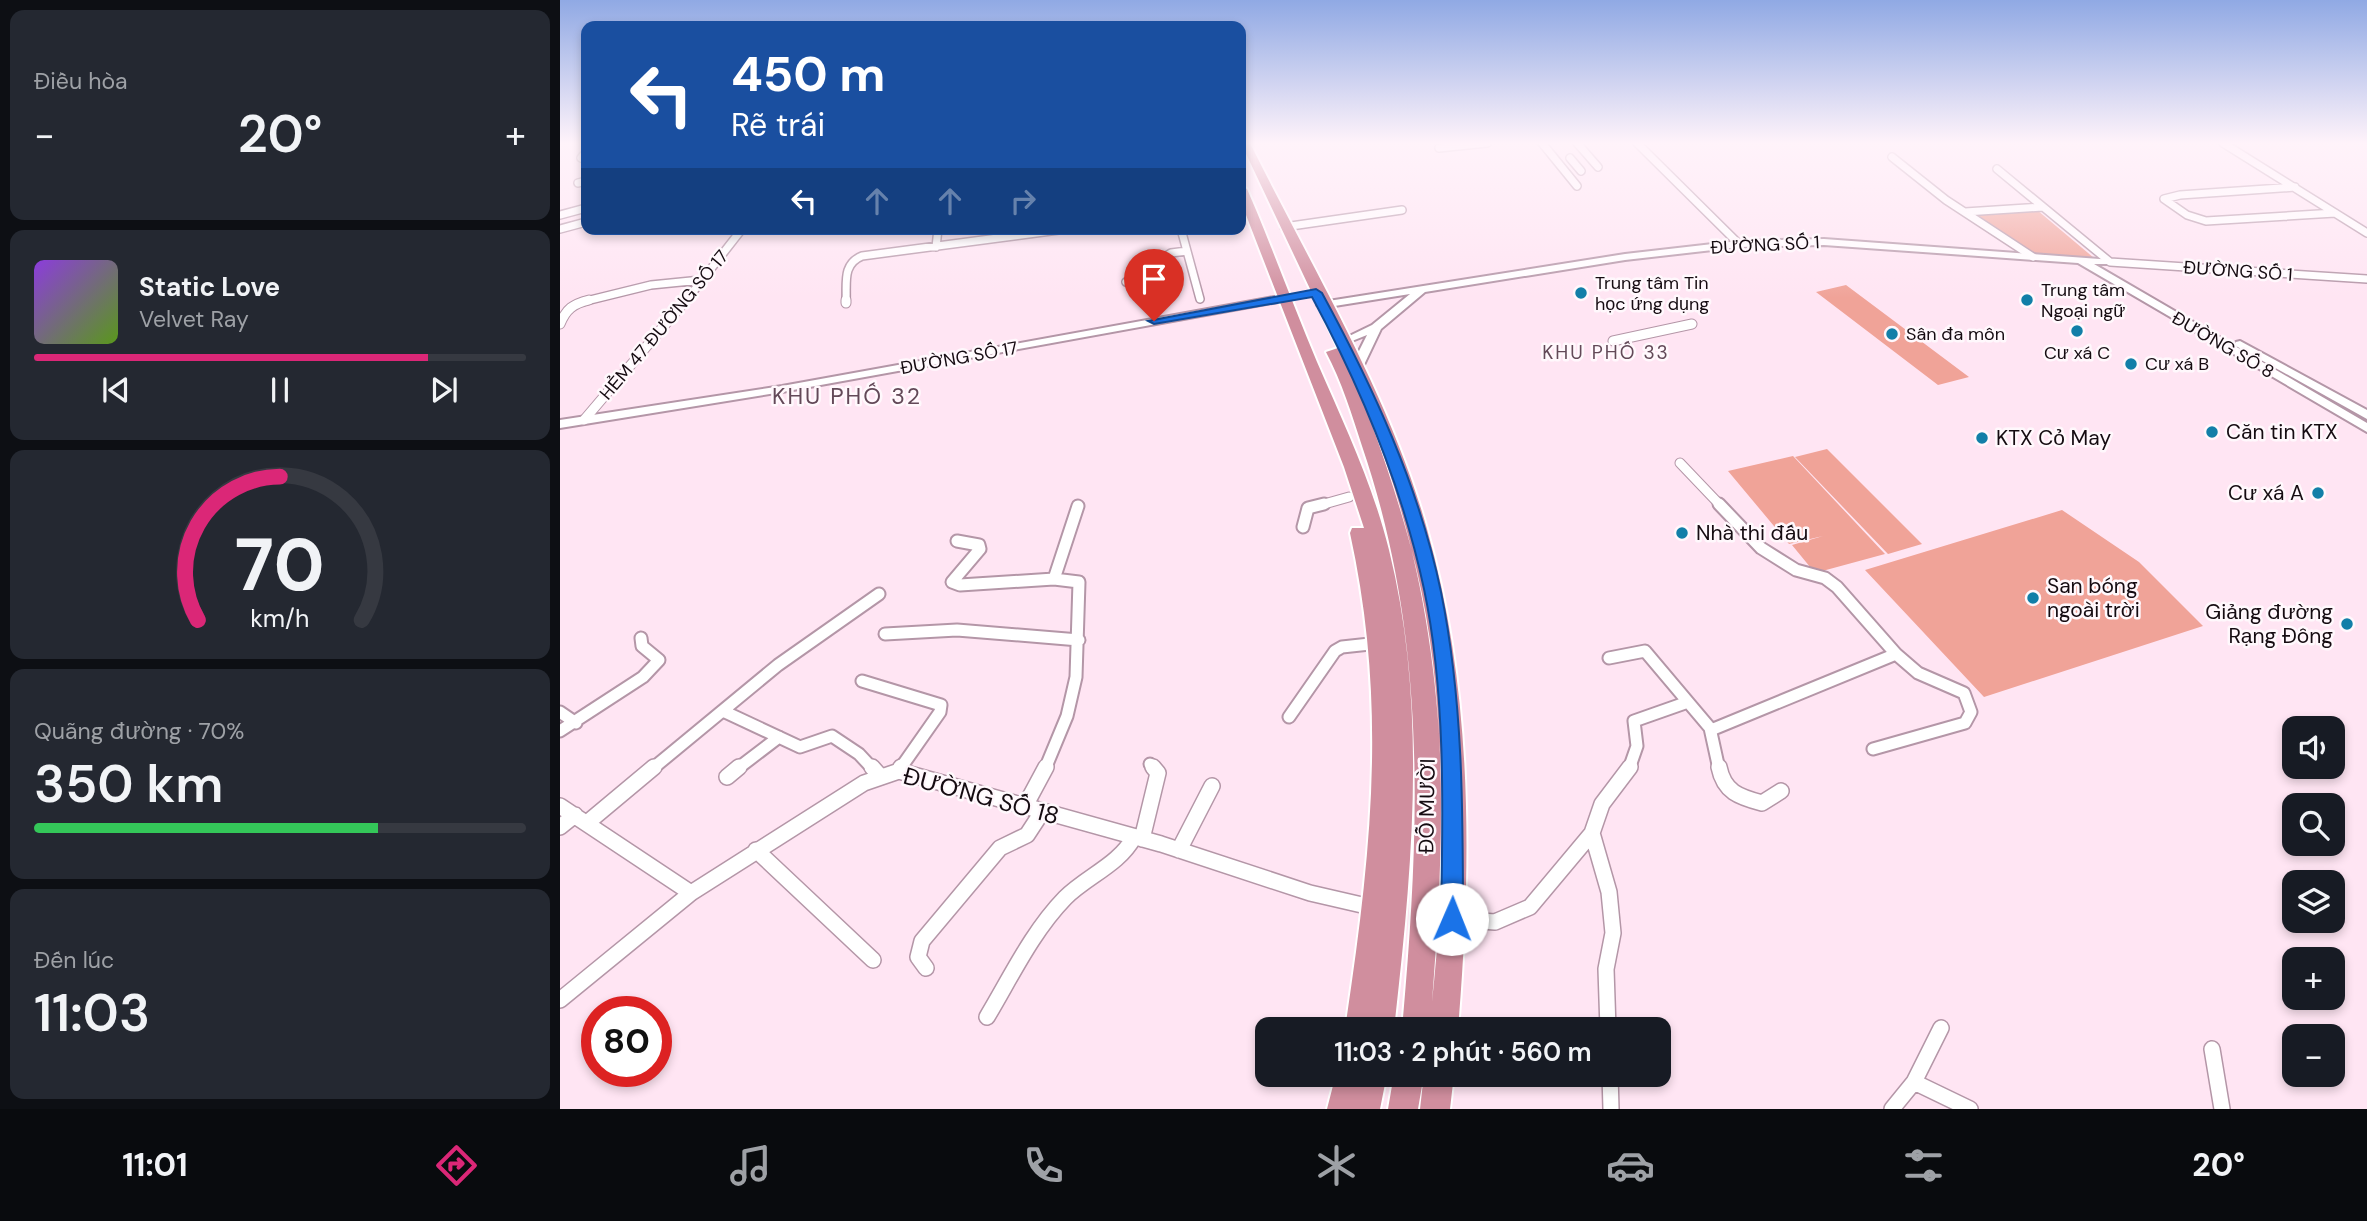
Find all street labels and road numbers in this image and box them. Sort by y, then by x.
street label: ĐƯỜNG SỐ 1 [1710,230,1820,260]
street label: HẺM 47 ĐƯỜNG SỐ 17 [594,245,734,405]
street label: ĐƯỜNG SỐ 1 [2183,255,2293,287]
street label: ĐƯỜNG SỐ 8 [2167,306,2279,384]
street label: ĐƯỜNG SỐ 17 [898,336,1020,380]
street label: ĐỖ MƯỜI [1412,758,1442,854]
street label: ĐƯỜNG SỐ 18 [900,760,1063,831]

